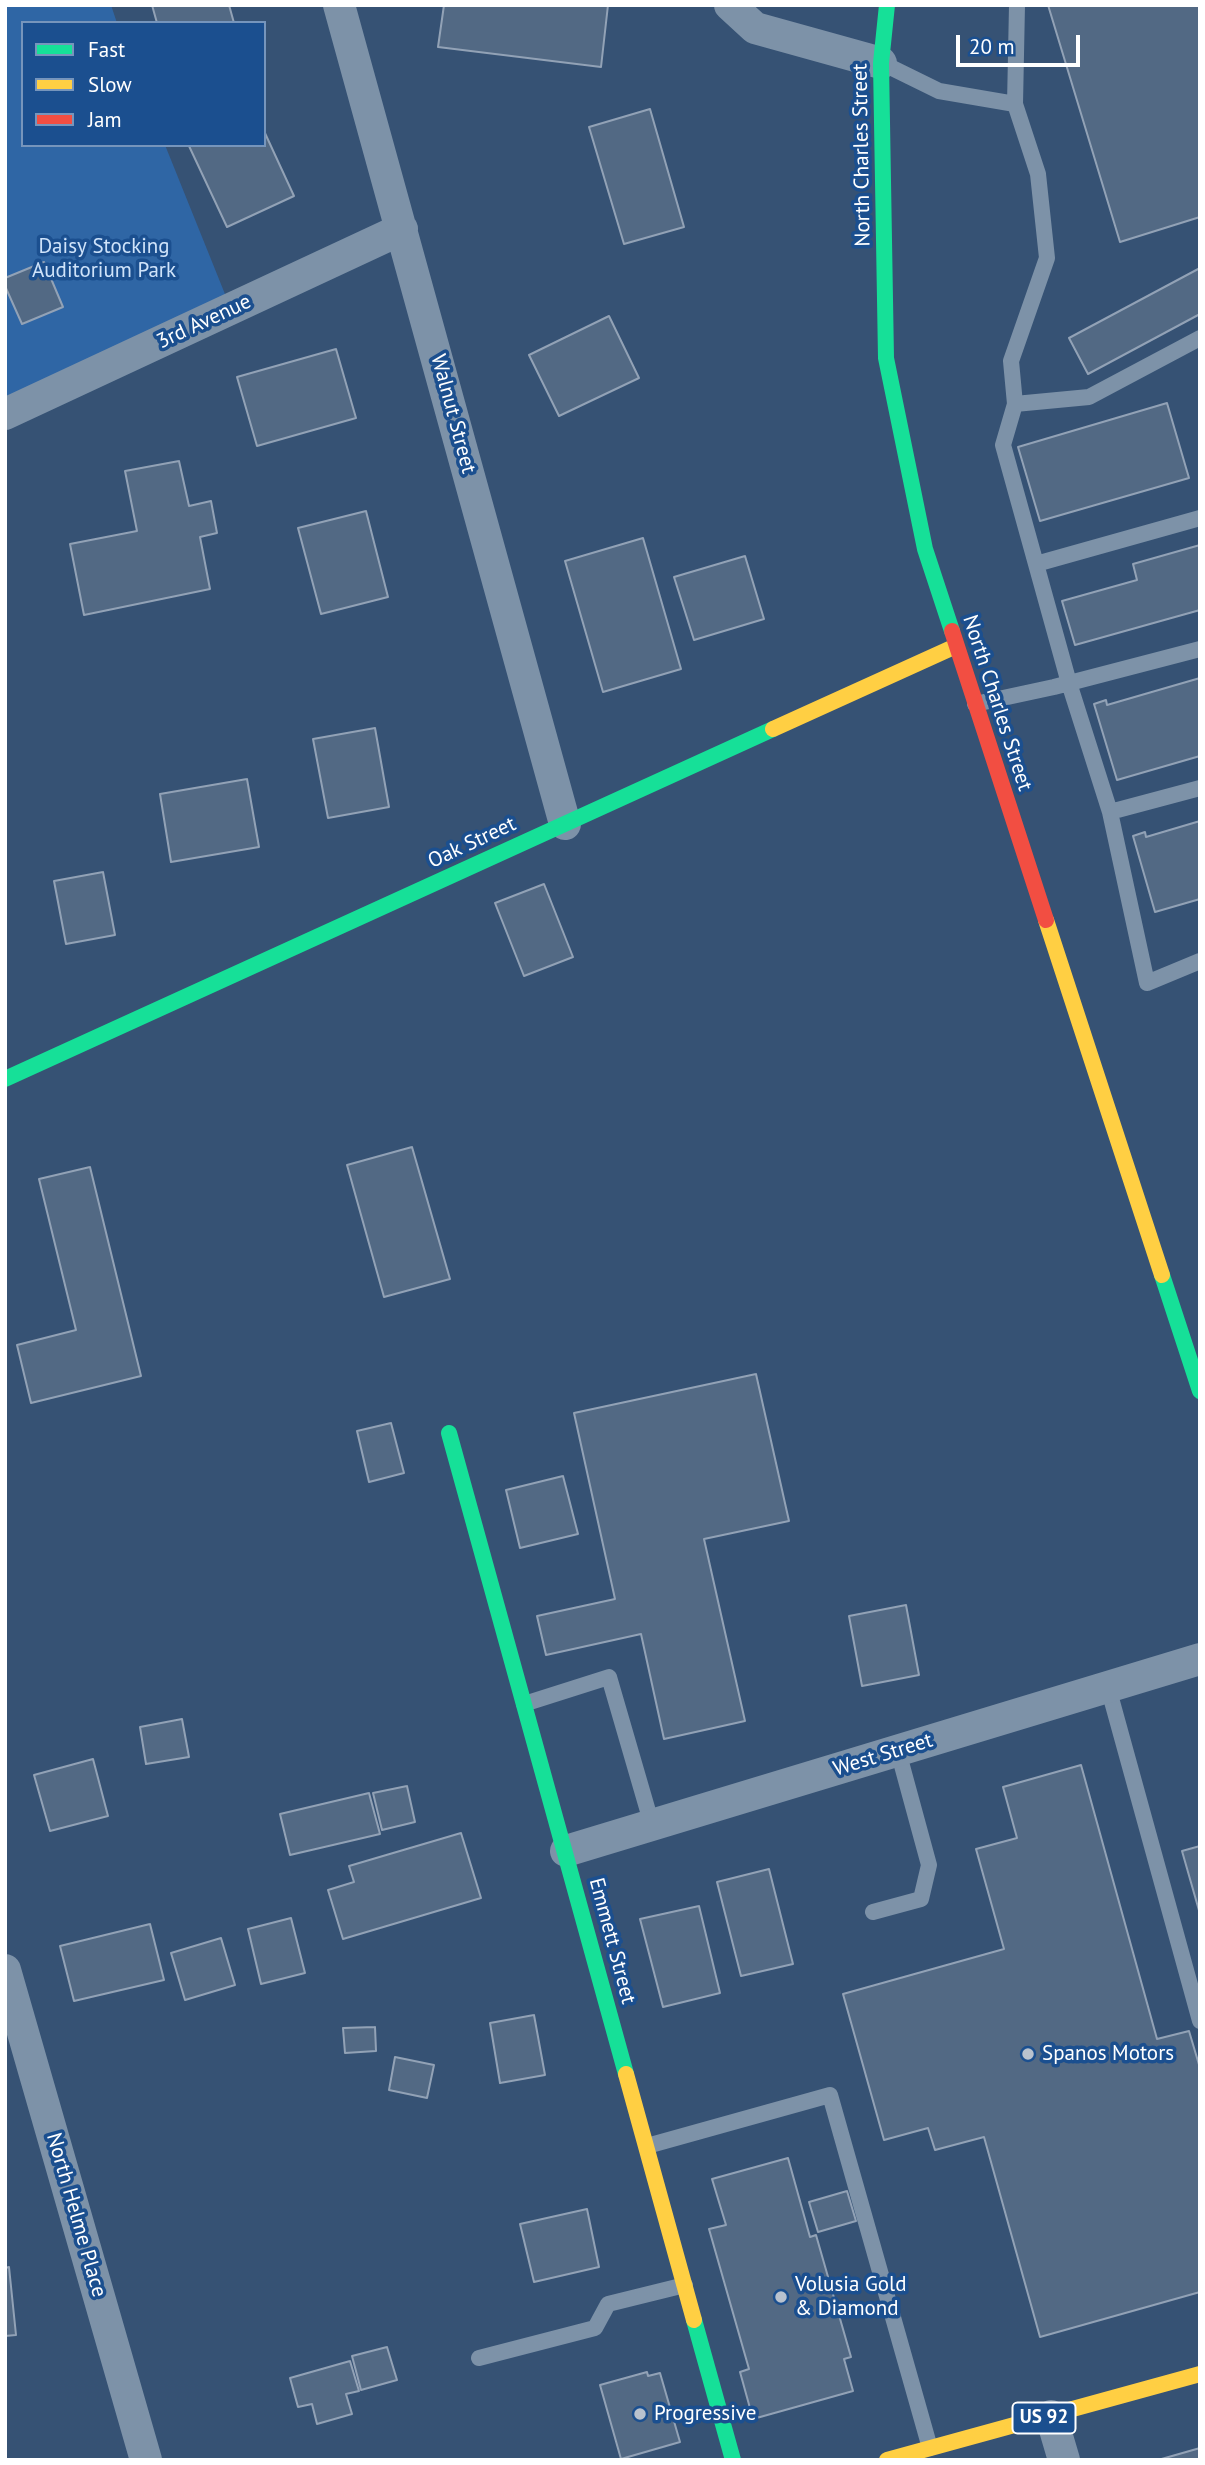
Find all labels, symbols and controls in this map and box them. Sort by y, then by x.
legend [21,21,266,147]
scale bar [960,21,1084,65]
text: 20 m [969,33,1015,60]
text: Fast [88,36,125,63]
street label: North Charles Street [848,63,876,247]
text: Slow [88,71,132,98]
text: Jam [88,106,122,133]
park label: Daisy Stocking Auditorium Park [32,234,176,284]
street label: 3rd Avenue [153,289,255,355]
street label: Walnut Street [425,352,481,476]
street label: North Charles Street [957,612,1037,794]
street label: Oak Street [424,812,520,874]
street label: West Street [830,1728,936,1782]
street label: Emmett Street [583,1875,641,2007]
place label: Spanos Motors [1042,2041,1174,2067]
marker: Spanos Motors [1020,2046,1036,2062]
street label: North Helme Place [41,2130,111,2300]
place label: Volusia Gold & Diamond [795,2272,906,2322]
marker: Volusia Gold & Diamond [773,2289,789,2305]
place label: Progressive [654,2401,756,2427]
road number: US 92 [1012,2402,1076,2434]
marker: Progressive [632,2406,648,2422]

